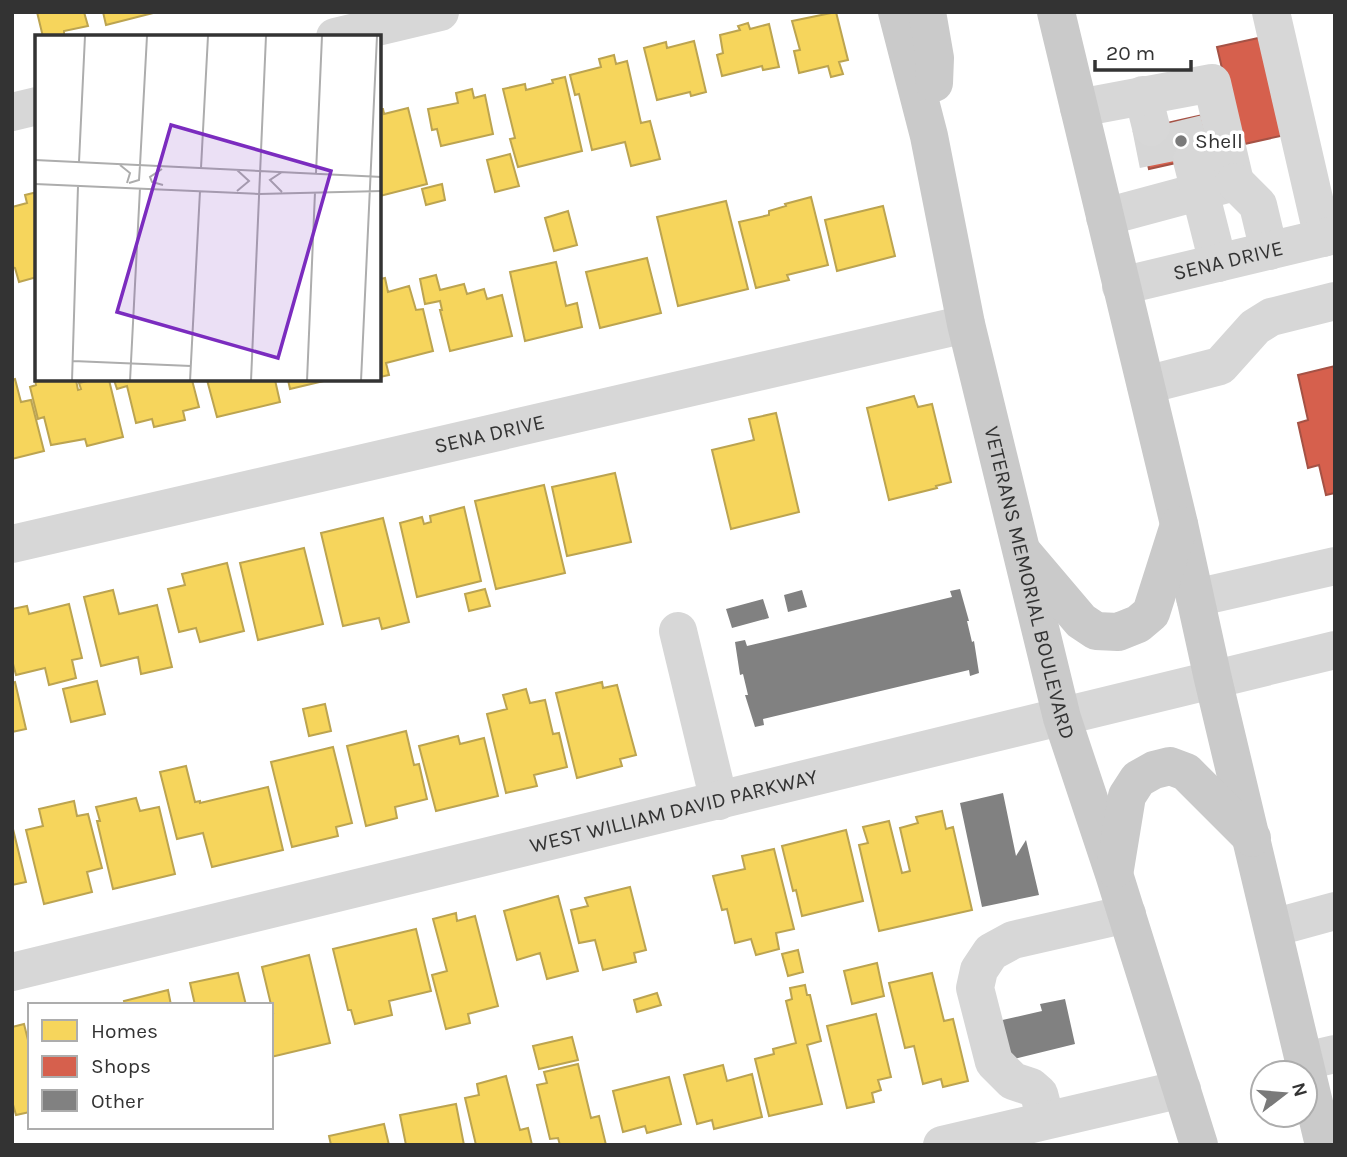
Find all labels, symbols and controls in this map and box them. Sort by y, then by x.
scale bar [1095,28,1191,72]
inset map [35,35,382,382]
text: 20 m [1106,41,1155,65]
place label: Shell [1195,129,1243,153]
marker: Shell [1173,133,1189,149]
street label: SENA DRIVE [1171,236,1285,285]
street label: SENA DRIVE [432,410,547,458]
street label: VETERANS MEMORIAL BOULEVARD [979,424,1080,742]
street label: WEST WILLIAM DAVID PARKWAY [527,764,821,858]
legend [28,1003,273,1129]
text: Homes [91,1019,158,1043]
text: Shops [91,1054,151,1078]
north arrow [1249,1059,1319,1129]
text: N [1287,1080,1312,1099]
text: Other [91,1089,144,1113]

